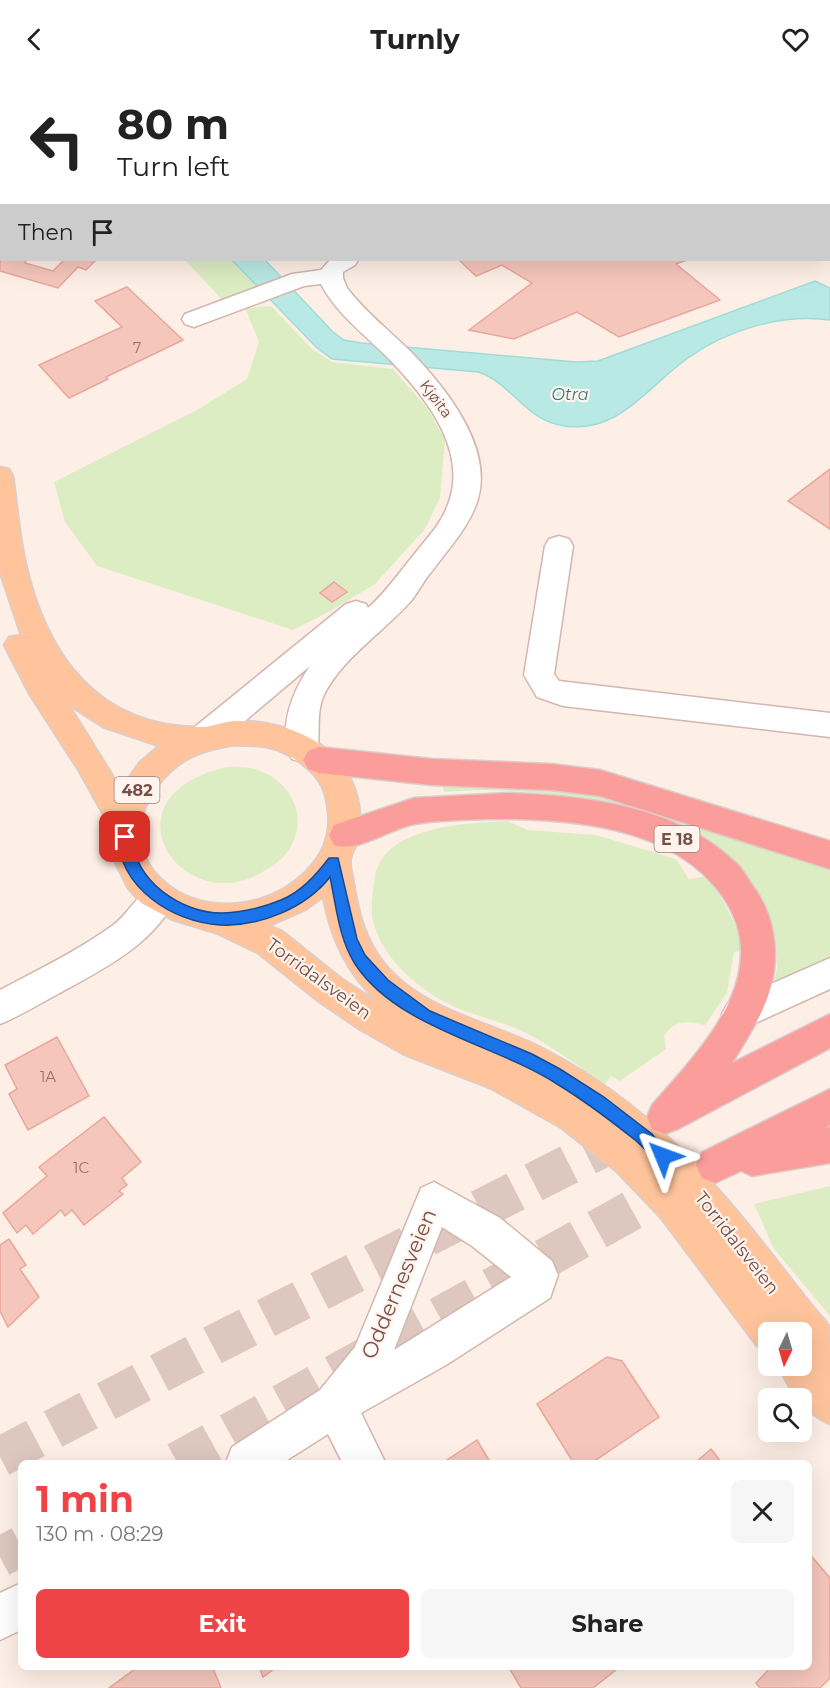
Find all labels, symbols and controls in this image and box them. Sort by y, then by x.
icon: back [18,23,51,56]
text: Turnly [370,23,460,56]
icon: heart [779,23,812,56]
text: 80 m [117,98,229,150]
icon: left [18,102,96,180]
text: Turn left [117,150,230,183]
icon: arrive [86,216,119,249]
text: Then [18,219,74,246]
house number: 7 [133,339,141,357]
street label: Kjøita [416,376,457,421]
water label: Otra [551,385,589,404]
road number: 482 [114,777,160,803]
pin [99,811,150,862]
icon: arrive [108,820,141,853]
road number: E 18 [654,826,700,852]
street label: Torridalsveien [262,934,376,1024]
house number: 1A [40,1067,56,1086]
position arrow [631,1124,695,1188]
house number: 1C [73,1158,89,1177]
street label: Torridalsveien [690,1187,784,1299]
street label: Oddernesveien [356,1205,441,1362]
north arrow [758,1322,812,1376]
map controls [758,1322,812,1442]
button: search [758,1388,812,1442]
text: 1 min [36,1477,134,1521]
button: close [731,1480,794,1543]
text: 130 m · 08:29 [36,1522,164,1546]
button: Exit [36,1589,409,1658]
button: Share [421,1589,794,1658]

